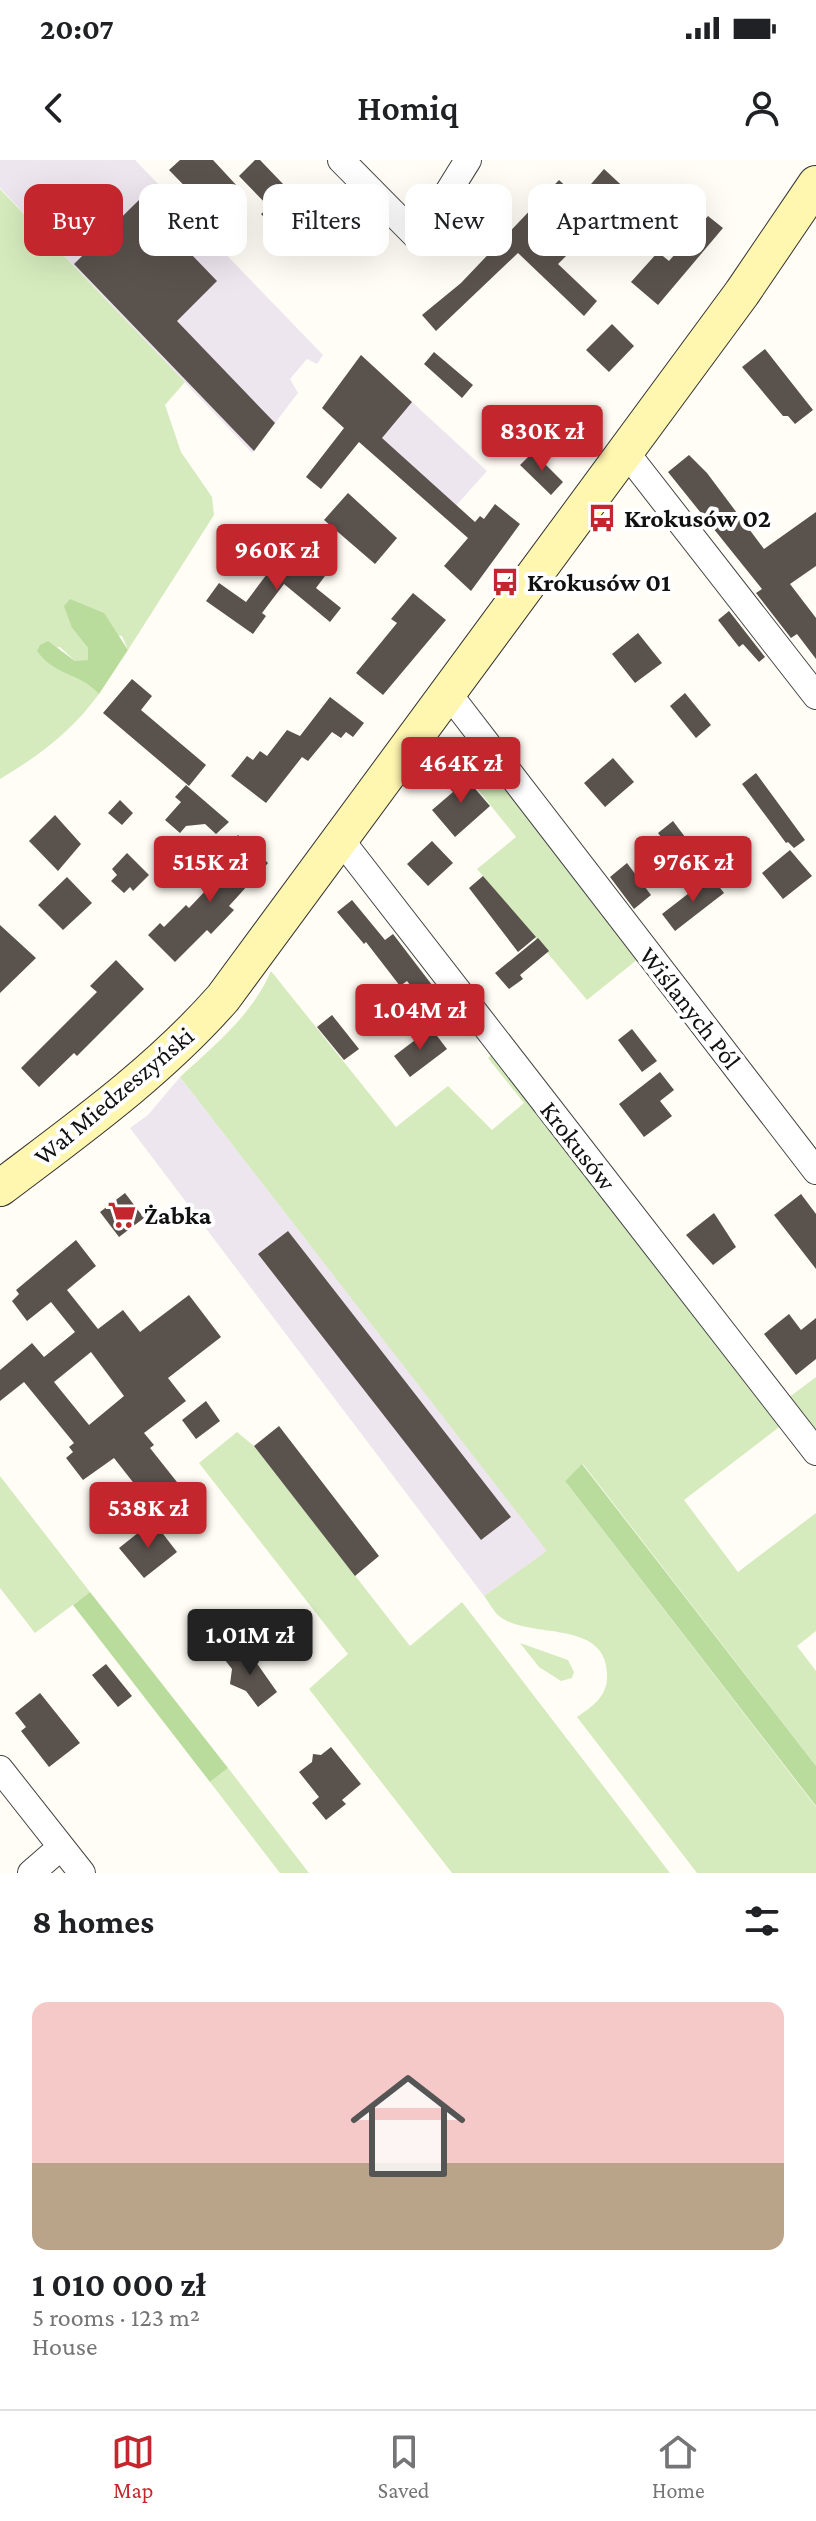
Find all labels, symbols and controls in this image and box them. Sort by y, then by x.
text: 20:07 [40,12,114,45]
icon: back [32,86,76,130]
icon: person [740,86,784,130]
text: Homiq [357,88,459,128]
chip: Buy [24,184,123,256]
chip: Rent [139,184,247,256]
chip: Filters [263,184,389,256]
chip: New [405,184,512,256]
chip: Apartment [528,184,706,256]
pin: 830K zł [468,405,616,473]
text: 830K zł [500,416,584,445]
bus stop icon: Krokusów 02 [587,503,617,533]
place label: Krokusów 02 [624,504,771,533]
pin: 960K zł [203,524,351,592]
text: 960K zł [234,535,320,564]
bus stop icon: Krokusów 01 [490,567,520,597]
place label: Krokusów 01 [527,568,671,597]
pin: 464K zł [387,737,535,805]
text: 464K zł [419,748,503,777]
pin: 515K zł [136,836,284,904]
pin: 976K zł [619,836,767,904]
text: 515K zł [172,847,248,876]
text: 976K zł [652,847,734,876]
street label: Wiślanych Pól [633,941,747,1075]
pin: 1.04M zł [337,984,503,1052]
text: 1.04M zł [373,995,467,1024]
street label: Wał Miedzeszyński [28,1021,200,1171]
street label: Krokusów [534,1096,622,1197]
supermarket icon: Żabka [107,1200,137,1230]
place label: Żabka [144,1201,212,1230]
pin: 538K zł [74,1482,222,1550]
text: 538K zł [107,1493,189,1522]
pin: 1.01M zł [167,1609,333,1677]
text: 1.01M zł [206,1620,294,1649]
icon: filters [740,1899,784,1943]
text: 8 homes [32,1903,154,1940]
icon: home [336,2054,480,2198]
text: 1 010 000 zł [32,2266,206,2303]
text: 5 rooms · 123 m² [32,2303,200,2332]
text: House [32,2332,97,2361]
tab: Map [111,2430,155,2503]
tab: Saved [378,2430,429,2503]
tab: Home [652,2430,705,2503]

